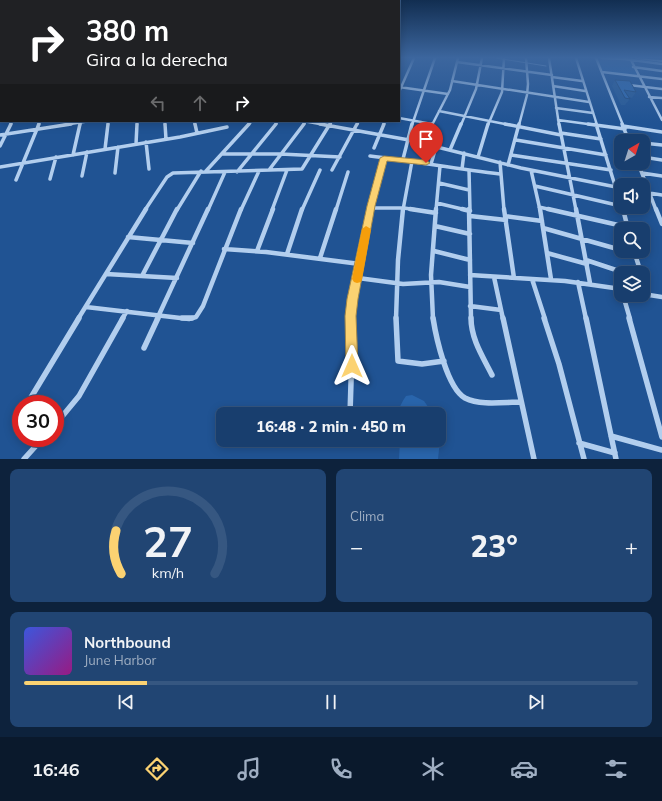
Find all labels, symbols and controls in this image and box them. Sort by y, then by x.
text: 380 m [86,13,169,48]
icon: right [20,16,72,68]
text: Gira a la derecha [86,48,228,71]
icon: left [147,92,169,114]
icon: ahead [189,92,211,114]
icon: right [231,92,253,114]
pin [409,122,443,163]
icon: arrive [415,128,437,150]
north arrow [614,134,650,170]
map controls [614,134,650,302]
button: sound [614,178,650,214]
button: search [614,222,650,258]
button: layers [614,266,650,302]
position arrow [331,345,373,387]
speed limit sign: 30 [12,395,64,447]
text: 16:48 · 2 min · 450 m [256,417,406,436]
text: Clima [350,508,384,524]
text: 27 [143,514,193,566]
text: 23° [470,527,518,565]
text: − [350,533,363,561]
text: + [625,533,638,561]
text: km/h [152,563,184,581]
text: Northbound [84,633,171,652]
text: June Harbor [84,652,156,668]
icon: previous [115,691,137,713]
icon: pause [320,691,342,713]
icon: next [525,691,547,713]
icon: directions [143,755,171,783]
icon: music [235,755,263,783]
icon: phone [327,755,355,783]
icon: climate [419,755,447,783]
icon: car [510,755,538,783]
icon: filters [602,755,630,783]
text: 16:46 [32,758,80,781]

